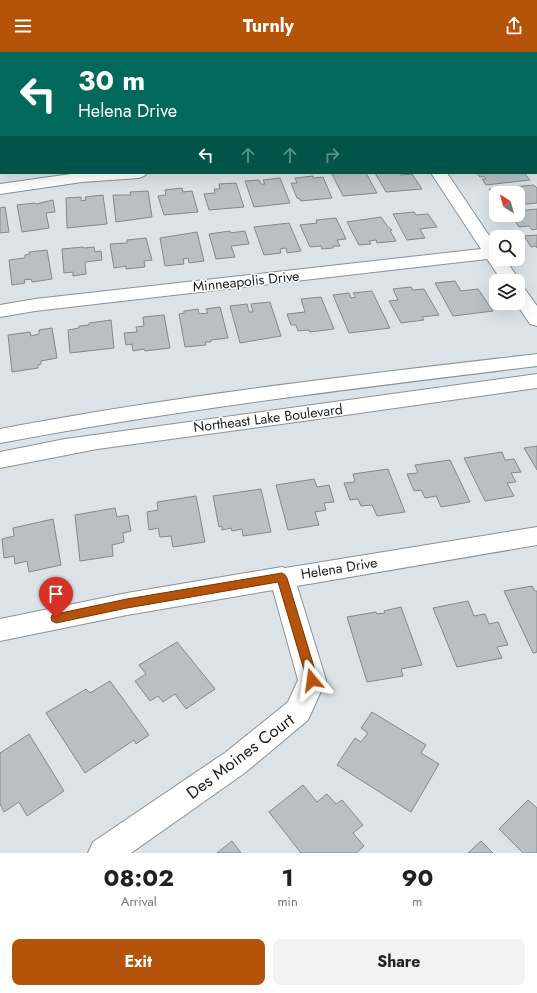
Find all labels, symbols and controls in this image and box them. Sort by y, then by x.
text: Turnly [243,13,294,39]
icon: menu [12,15,34,37]
icon: share [503,15,525,37]
text: 30 m [78,60,145,101]
icon: left [12,68,64,120]
text: Helena Drive [78,98,177,124]
icon: left [195,144,217,166]
icon: ahead [237,144,259,166]
icon: ahead [279,144,301,166]
icon: right [321,144,343,166]
north arrow [489,186,525,222]
map controls [489,186,525,310]
button: search [489,230,525,266]
street label: Minneapolis Drive [192,265,300,297]
button: layers [489,274,525,310]
street label: Northeast Lake Boulevard [192,399,344,437]
street label: Helena Drive [299,552,379,584]
pin [39,577,73,618]
icon: arrive [45,583,67,605]
position arrow [291,659,333,701]
street label: Des Moines Court [181,708,299,804]
text: 08:02 [104,860,174,895]
text: 1 [282,860,294,895]
text: 90 [401,860,433,895]
text: Arrival [121,892,157,911]
text: min [277,892,298,911]
text: m [412,892,422,911]
button: Exit [12,939,265,985]
button: Share [273,939,525,985]

